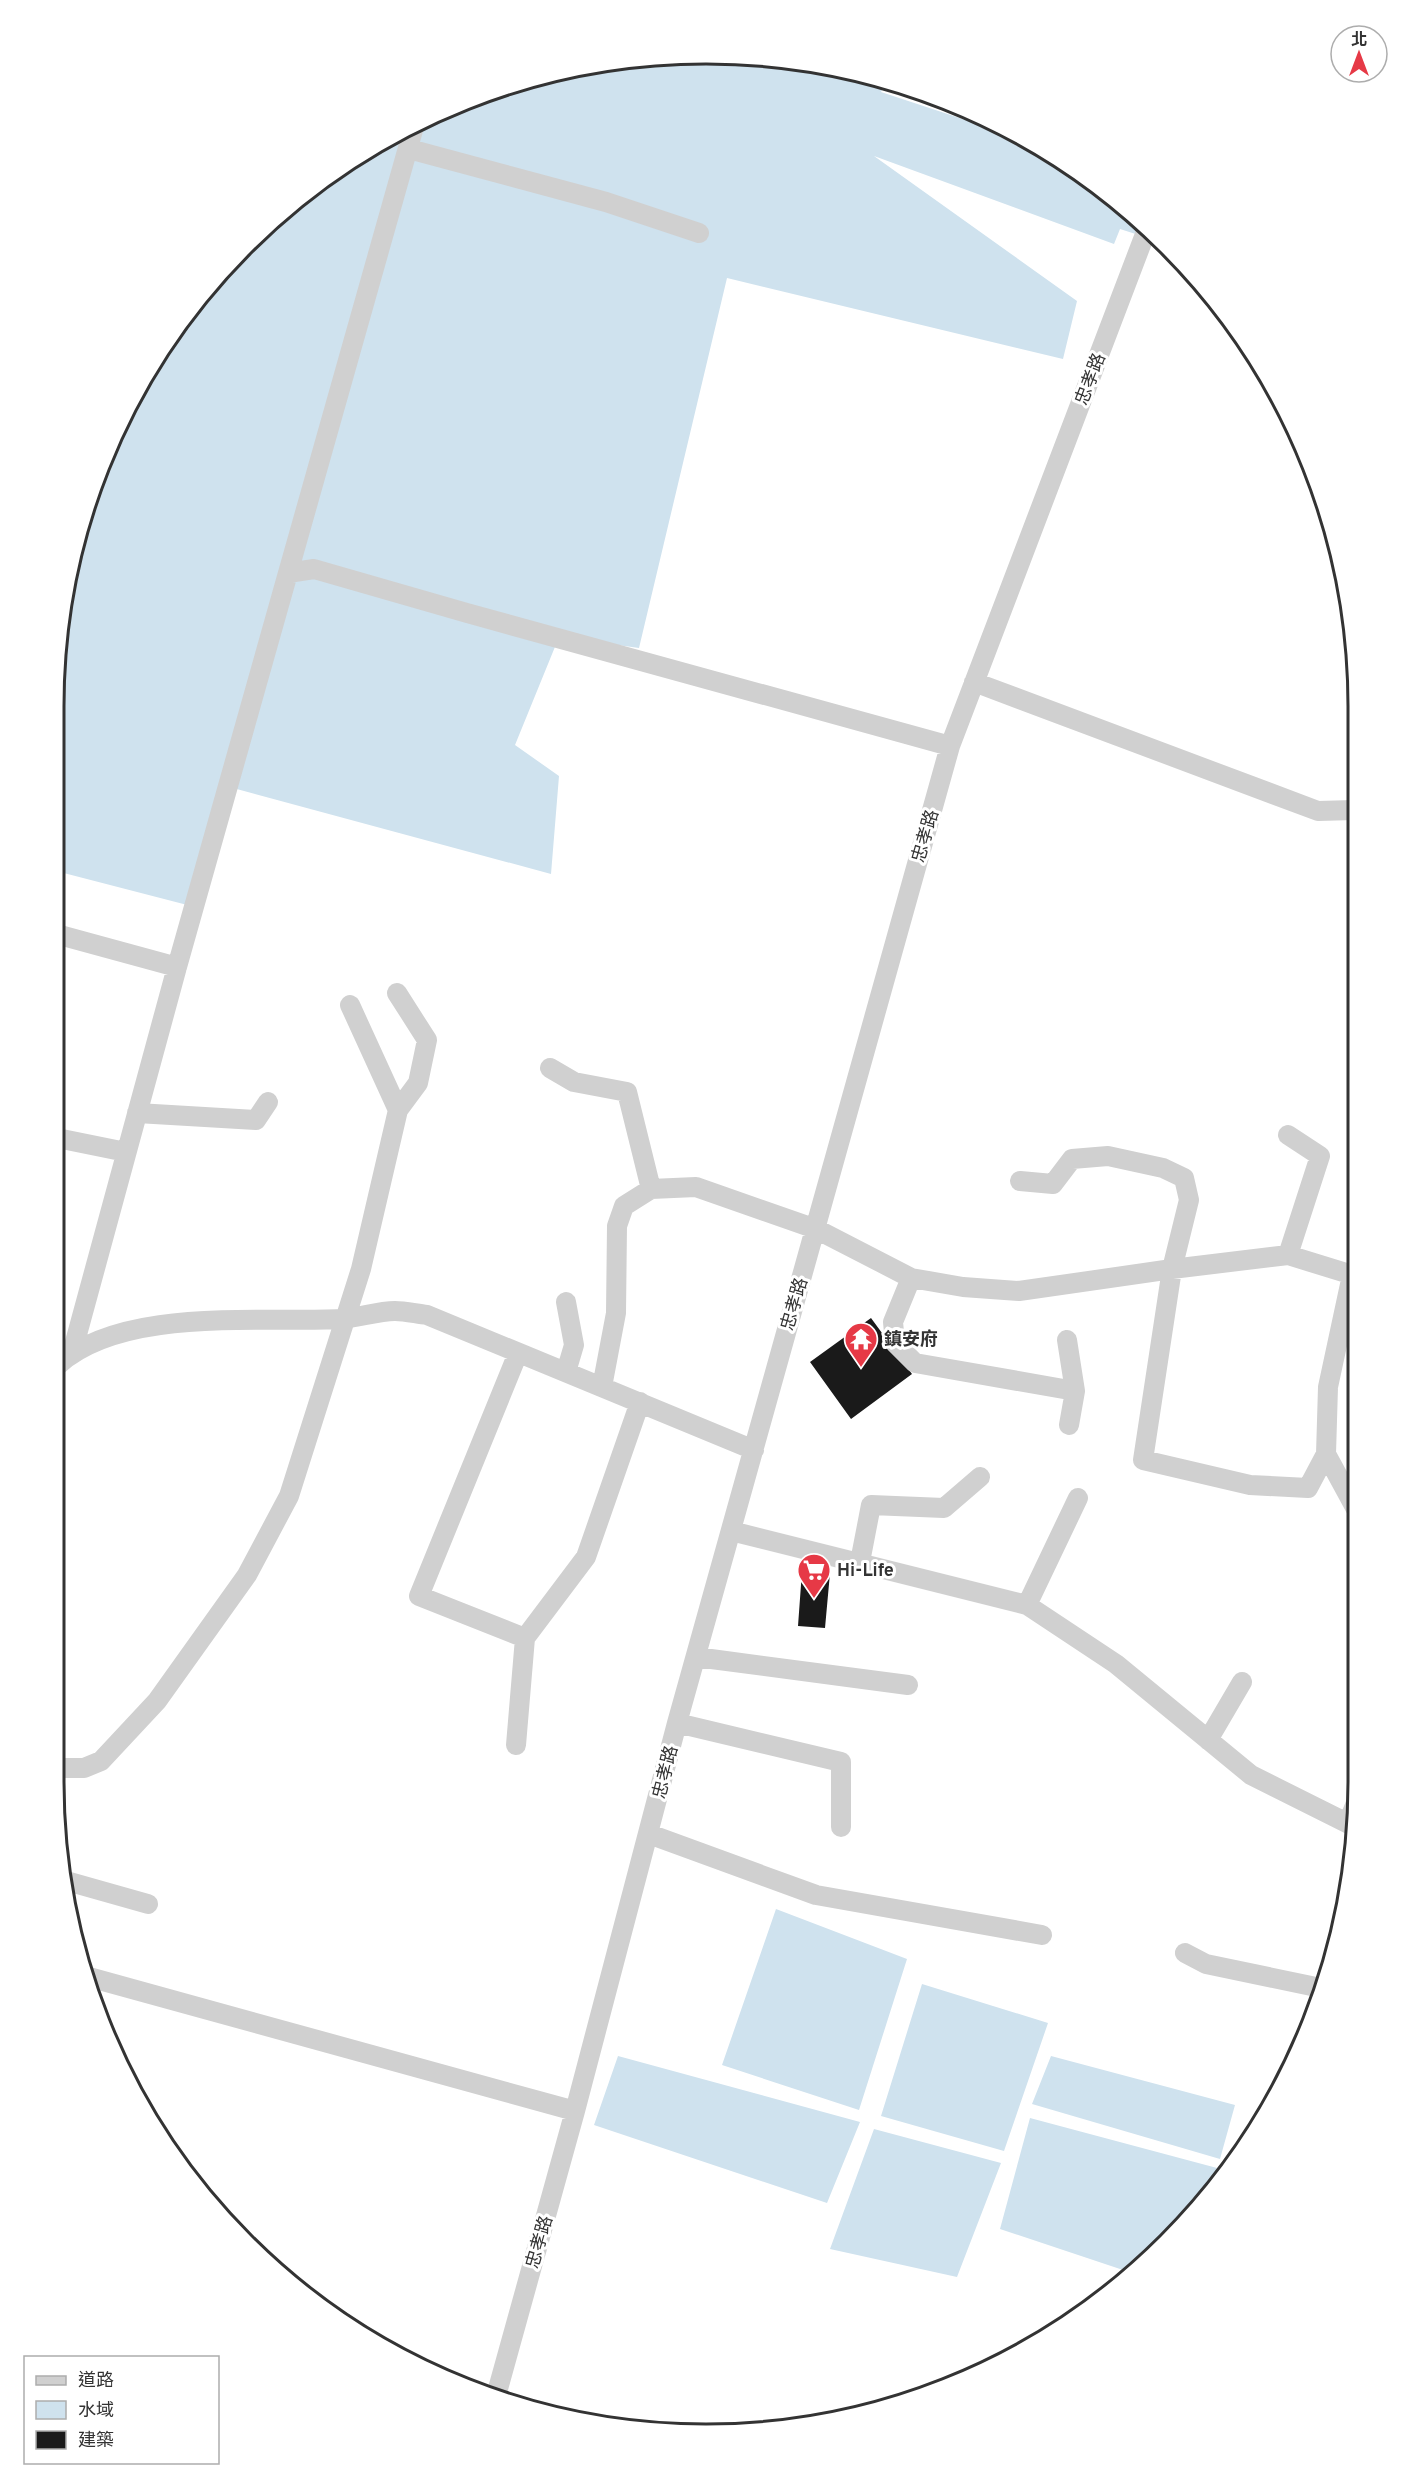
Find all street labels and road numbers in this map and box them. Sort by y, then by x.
street label: 忠孝路 [1071,350,1112,409]
street label: 忠孝路 [908,807,945,866]
street label: 忠孝路 [777,1275,814,1334]
street label: 忠孝路 [649,1743,684,1801]
street label: 忠孝路 [522,2213,559,2272]

